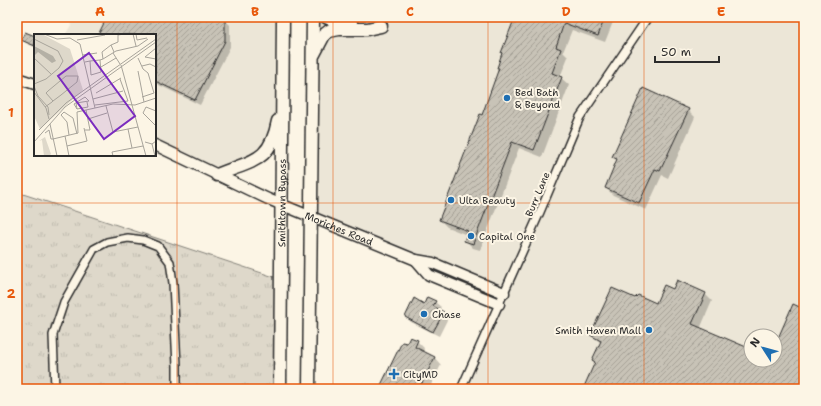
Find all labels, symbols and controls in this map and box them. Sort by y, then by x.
text: A [95,3,105,20]
text: B [251,3,259,20]
text: C [406,3,414,20]
text: D [561,3,571,20]
text: E [717,3,726,20]
inset map [34,34,156,156]
scale bar [655,38,719,64]
text: 50 m [661,44,691,60]
place label: Bed Bath & Beyond [515,86,561,111]
marker: Bed Bath & Beyond [502,93,512,103]
text: 1 [8,104,14,121]
street label: Smithtown Bypass [275,159,289,247]
street label: Burr Lane [522,170,553,219]
place label: Ulta Beauty [459,194,516,207]
marker: Ulta Beauty [446,195,456,205]
street label: Moriches Road [303,209,375,249]
place label: Capital One [479,230,535,243]
marker: Capital One [466,231,476,241]
text: 2 [6,285,16,302]
place label: Chase [432,308,461,321]
marker: Chase [419,309,429,319]
place label: Smith Haven Mall [555,324,641,337]
marker: Smith Haven Mall [644,325,654,335]
north arrow [743,328,783,368]
text: N [747,334,764,350]
marker: CityMD [388,368,400,380]
place label: CityMD [403,368,438,381]

